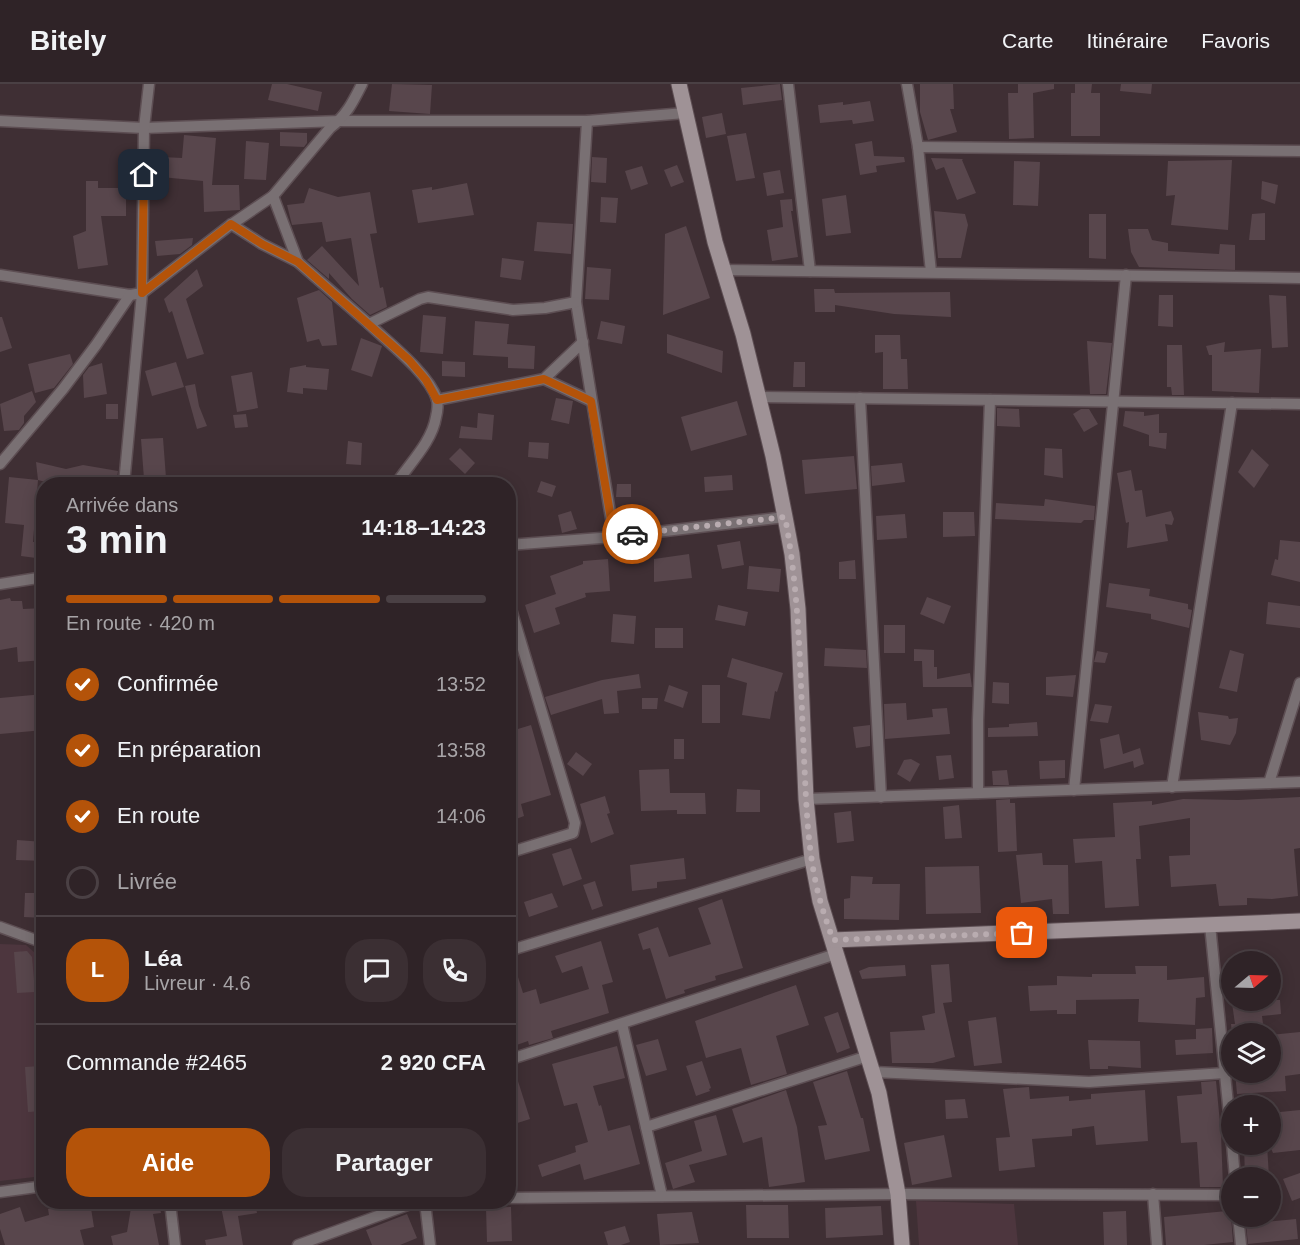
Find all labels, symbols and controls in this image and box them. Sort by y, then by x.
text: Bitely [30,25,106,56]
text: Carte [1002,29,1053,52]
text: Itinéraire [1086,29,1168,52]
text: Favoris [1201,29,1270,52]
pin [118,149,169,200]
icon: home [127,158,160,191]
text: Arrivée dans [66,494,178,516]
courier [602,504,662,564]
text: 14:18–14:23 [361,515,486,540]
text: 3 min [66,518,168,561]
icon: car [616,518,649,551]
text: En route · 420 m [66,612,215,634]
icon: check [66,668,99,701]
text: Confirmée [117,671,218,696]
text: 13:52 [436,673,486,695]
icon: check [66,734,99,767]
text: En préparation [117,737,261,762]
text: 13:58 [436,739,486,761]
icon: check [66,800,99,833]
text: En route [117,803,200,828]
text: 14:06 [436,805,486,827]
text: Livrée [117,869,177,894]
pin [996,907,1047,958]
icon: bag [1005,916,1038,949]
button: chat [345,939,408,1002]
button: phone [423,939,486,1002]
text: Léa [144,946,182,971]
north arrow [1221,951,1281,1011]
map controls [1221,951,1281,1227]
text: L [91,957,104,982]
text: Livreur · 4.6 [144,972,251,994]
button: layers [1221,1023,1281,1083]
text: Commande #2465 [66,1050,247,1075]
text: 2 920 CFA [381,1050,486,1075]
button: + [1221,1095,1281,1155]
button: Aide [66,1128,270,1197]
button: Partager [282,1128,486,1197]
button: − [1221,1167,1281,1227]

